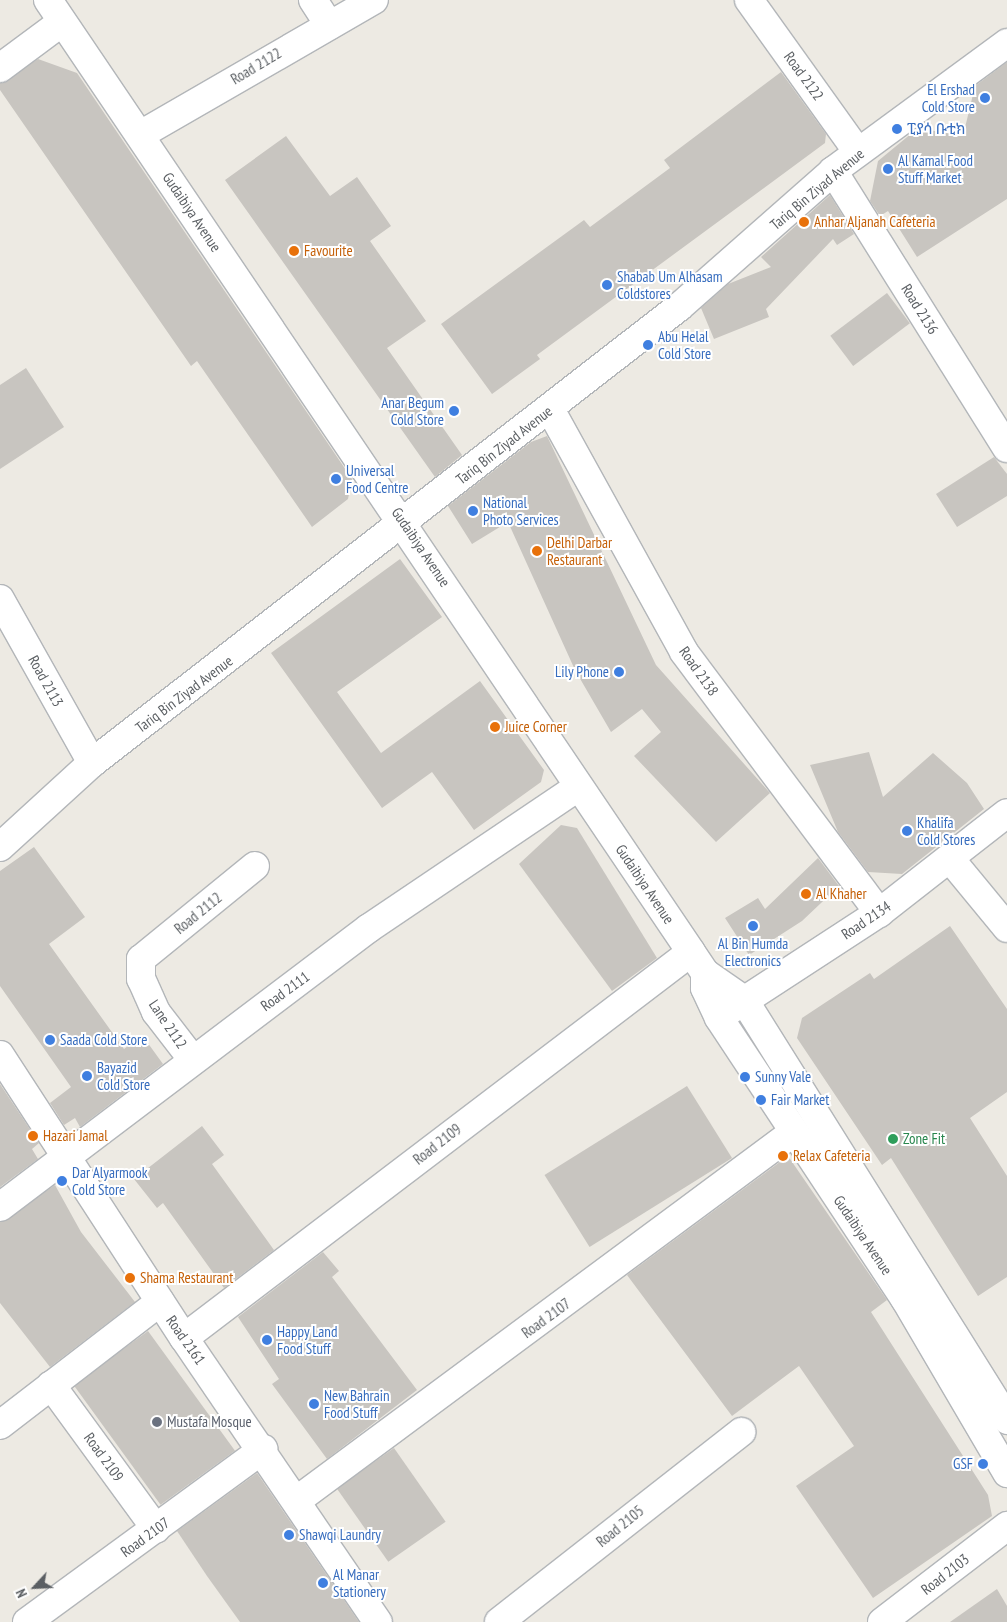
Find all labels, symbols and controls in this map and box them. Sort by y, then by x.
street label: Road 2122 [227,44,285,88]
street label: Road 2122 [780,48,828,104]
place label: El Ershad Cold Store [922,80,975,115]
marker: El Ershad Cold Store [979,92,991,104]
place label: ፒያሳ ቡቲክ [907,120,966,138]
marker: ፒያሳ ቡቲክ [891,123,903,135]
street label: Tariq Bin Ziyad Avenue [766,144,868,234]
place label: Al Kamal Food Stuff Market [898,151,973,186]
marker: Al Kamal Food Stuff Market [882,163,894,175]
street label: Gudaibiya Avenue [159,169,225,255]
place label: Anhar Aljanah Cafeteria [814,213,936,231]
marker: Anhar Aljanah Cafeteria [798,216,810,228]
place label: Favourite [304,242,353,260]
marker: Favourite [288,245,300,257]
place label: Shabab Um Alhasam Coldstores [617,267,723,302]
marker: Shabab Um Alhasam Coldstores [601,279,613,291]
street label: Road 2136 [898,281,942,337]
place label: Abu Helal Cold Store [658,327,711,362]
marker: Abu Helal Cold Store [642,339,654,351]
place label: Anar Begum Cold Store [381,393,444,428]
street label: Tariq Bin Ziyad Avenue [452,402,556,488]
marker: Anar Begum Cold Store [448,405,460,417]
place label: Universal Food Centre [346,461,408,496]
marker: Universal Food Centre [330,473,342,485]
place label: National Photo Services [483,493,559,528]
street label: Gudaibiya Avenue [388,504,454,590]
marker: National Photo Services [467,505,479,517]
place label: Delhi Darbar Restaurant [547,533,612,568]
marker: Delhi Darbar Restaurant [531,545,543,557]
street label: Road 2138 [676,643,722,699]
street label: Tariq Bin Ziyad Avenue [132,651,236,737]
street label: Road 2113 [25,652,67,710]
place label: Lily Phone [555,663,609,681]
marker: Lily Phone [613,666,625,678]
place label: Juice Corner [505,718,567,736]
marker: Juice Corner [489,721,501,733]
place label: Khalifa Cold Stores [917,813,975,848]
marker: Khalifa Cold Stores [901,825,913,837]
street label: Gudaibiya Avenue [612,841,678,927]
place label: Al Khaher [816,885,867,903]
street label: Road 2112 [171,888,225,938]
marker: Al Khaher [800,888,812,900]
street label: Road 2134 [838,897,894,943]
marker: Al Bin Humda Electronics [747,920,759,932]
place label: Al Bin Humda Electronics [718,934,788,969]
street label: Road 2111 [257,967,313,1015]
street label: Lane 2112 [145,996,191,1052]
place label: Saada Cold Store [60,1031,147,1049]
marker: Saada Cold Store [44,1034,56,1046]
place label: Bayazid Cold Store [97,1058,150,1093]
place label: Sunny Vale [755,1068,812,1086]
marker: Bayazid Cold Store [81,1070,93,1082]
marker: Sunny Vale [739,1071,751,1083]
place label: Fair Market [771,1091,829,1109]
marker: Fair Market [755,1094,767,1106]
street label: Road 2109 [409,1120,465,1168]
place label: Hazari Jamal [43,1127,108,1145]
marker: Hazari Jamal [27,1130,39,1142]
place label: Zone Fit [903,1130,945,1148]
marker: Zone Fit [887,1133,899,1145]
place label: Relax Cafeteria [793,1147,871,1165]
marker: Relax Cafeteria [777,1150,789,1162]
place label: Dar Alyarmook Cold Store [72,1163,148,1198]
marker: Dar Alyarmook Cold Store [56,1175,68,1187]
street label: Gudaibiya Avenue [830,1192,896,1278]
place label: Shama Restaurant [140,1269,233,1287]
marker: Shama Restaurant [124,1272,136,1284]
street label: Road 2107 [518,1294,574,1342]
street label: Road 2161 [163,1312,209,1368]
place label: Happy Land Food Stuff [277,1322,338,1357]
marker: Happy Land Food Stuff [261,1334,273,1346]
place label: New Bahrain Food Stuff [324,1386,390,1421]
marker: New Bahrain Food Stuff [308,1398,320,1410]
place label: Mustafa Mosque [167,1413,252,1431]
marker: Mustafa Mosque [151,1416,163,1428]
street label: Road 2109 [80,1429,128,1485]
place label: GSF [953,1455,973,1473]
marker: GSF [977,1458,989,1470]
street label: Road 2105 [593,1501,647,1551]
street label: Road 2107 [117,1513,173,1561]
place label: Shawqi Laundry [299,1526,381,1544]
marker: Shawqi Laundry [283,1529,295,1541]
street label: Road 2103 [917,1550,973,1598]
north arrow [10,1562,60,1612]
place label: Al Manar Stationery [333,1565,386,1600]
marker: Al Manar Stationery [317,1577,329,1589]
text: N [12,1586,31,1601]

